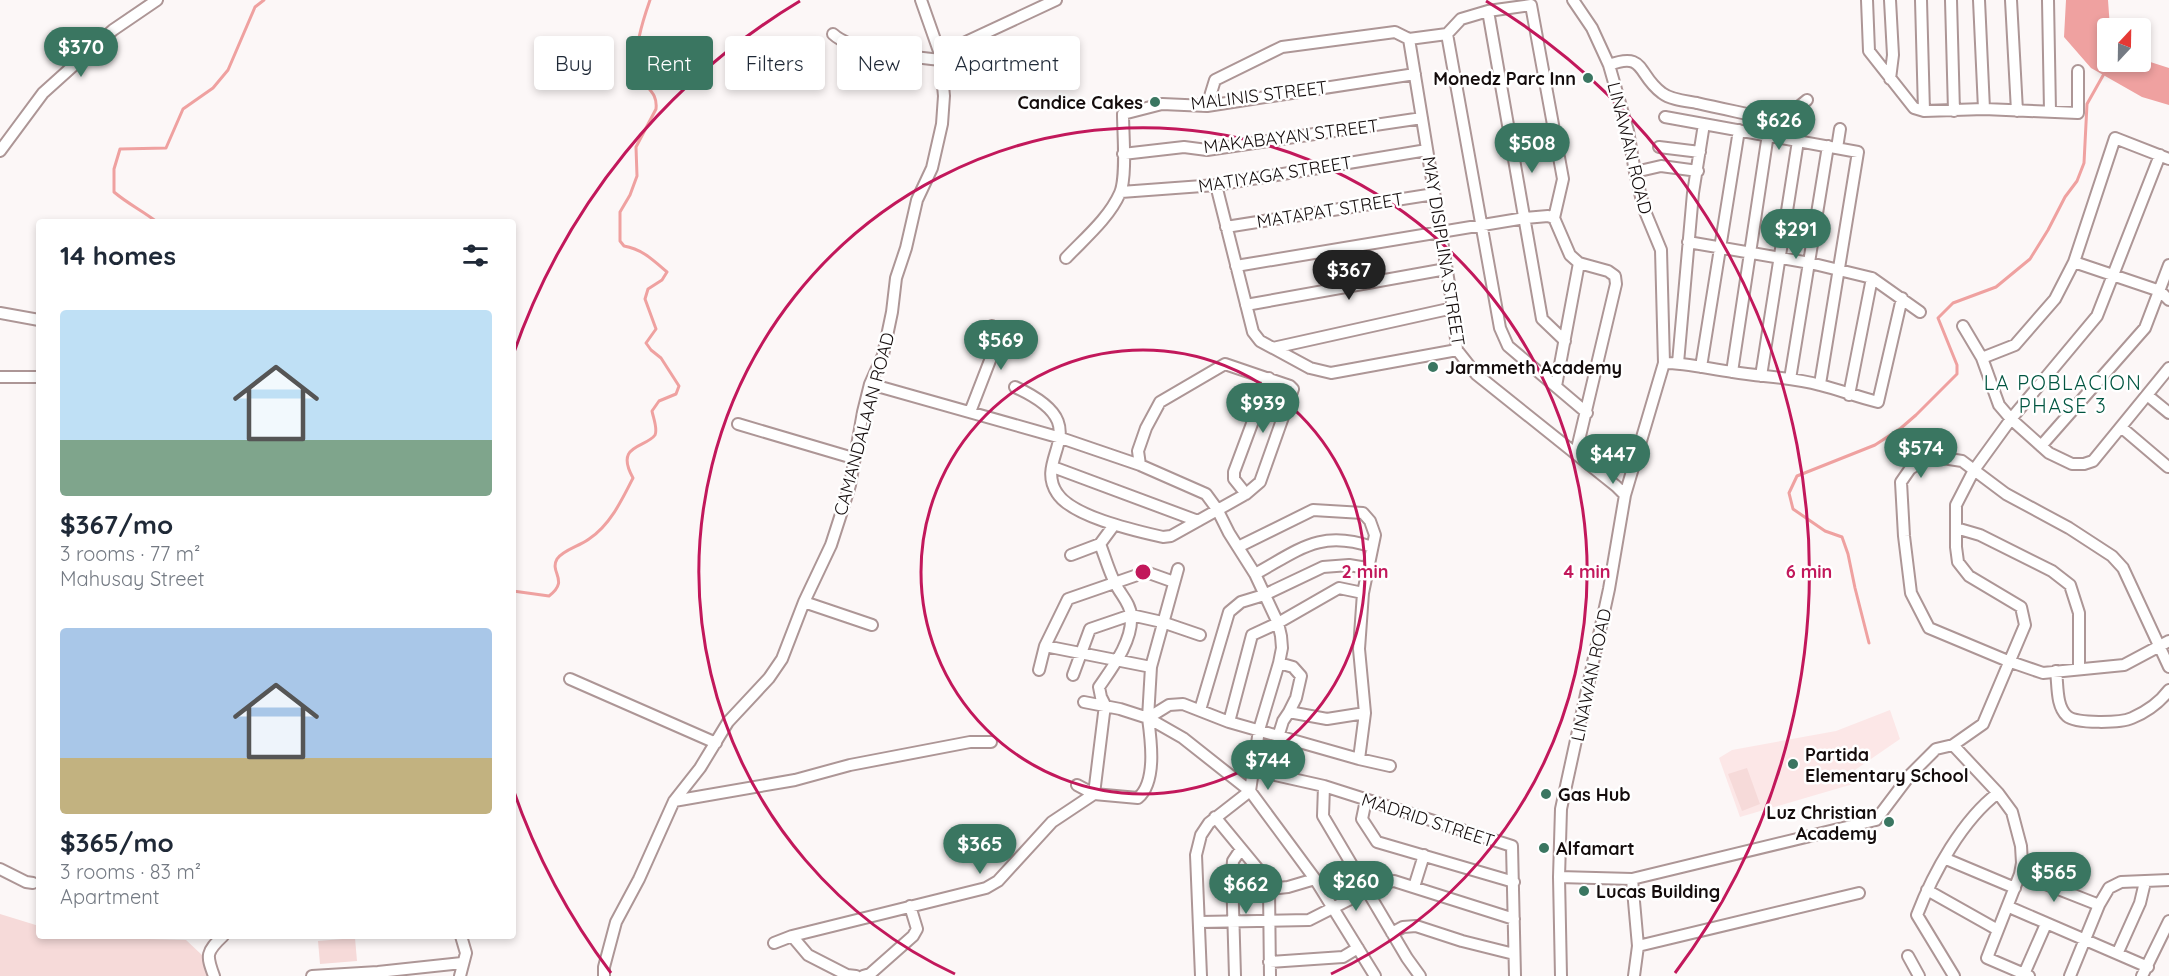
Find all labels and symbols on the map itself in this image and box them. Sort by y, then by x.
north arrow [2097,18,2151,72]
pin: $370 [45,27,117,78]
place label: Monedz Parc Inn [1433,67,1576,90]
marker: Monedz Parc Inn [1581,71,1595,85]
street label: MALINIS STREET [1189,75,1329,115]
street label: LINAWAN ROAD [1602,80,1658,216]
place label: Candice Cakes [1017,91,1143,114]
marker: Candice Cakes [1148,95,1162,109]
pin: $626 [1743,100,1815,151]
street label: MAKABAYAN STREET [1202,114,1380,158]
pin: $508 [1496,123,1568,174]
street label: MATIYAGA STREET [1197,150,1354,198]
street label: MAY DISIPLINA STREET [1418,155,1470,348]
street label: MATAPAT STREET [1255,187,1405,233]
pin: $291 [1760,209,1832,260]
pin: $367 [1313,250,1385,301]
pin: $569 [965,320,1037,371]
street label: CAMANDALAAN ROAD [828,330,900,518]
place label: Jarmmeth Academy [1445,356,1622,379]
marker: Jarmmeth Academy [1426,360,1440,374]
district label: LA POBLACION PHASE 3 [1984,370,2142,418]
pin: $939 [1227,383,1299,434]
pin: $574 [1885,428,1957,479]
pin: $447 [1577,434,1649,485]
text: 2 min [1342,560,1388,583]
text: 4 min [1563,560,1611,583]
text: 6 min [1786,560,1832,583]
centre of rings [1133,562,1153,582]
street label: LINAWAN ROAD [1566,606,1616,744]
pin: $744 [1232,740,1304,791]
place label: Partida Elementary School [1805,743,1969,787]
marker: Partida Elementary School [1786,757,1800,771]
place label: Gas Hub [1558,783,1631,806]
marker: Gas Hub [1539,787,1553,801]
street label: MADRID STREET [1359,788,1497,852]
place label: Luz Christian Academy [1766,801,1877,845]
marker: Luz Christian Academy [1882,815,1896,829]
pin: $365 [944,824,1016,875]
place label: Alfamart [1556,837,1635,860]
marker: Alfamart [1537,841,1551,855]
pin: $565 [2018,852,2090,903]
pin: $260 [1320,861,1392,912]
pin: $662 [1210,864,1282,915]
place label: Lucas Building [1596,880,1720,903]
marker: Lucas Building [1577,884,1591,898]

